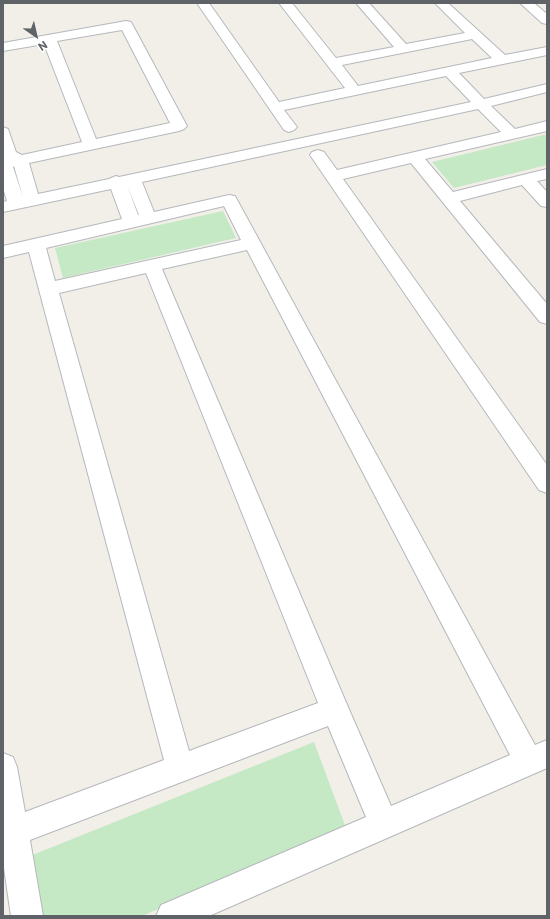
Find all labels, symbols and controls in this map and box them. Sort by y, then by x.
north arrow [16,16,56,56]
text: N [36,39,50,54]

